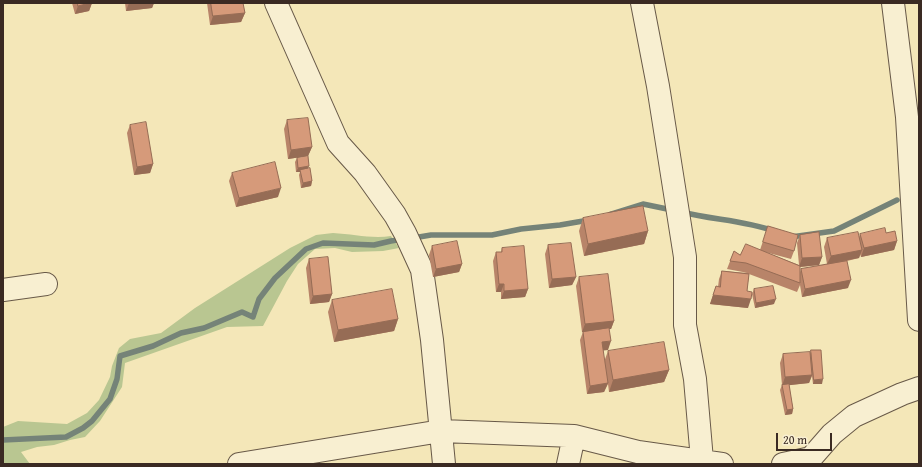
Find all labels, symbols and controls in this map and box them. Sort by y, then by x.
scale bar [778,425,834,451]
text: 20 m [783,431,807,448]

